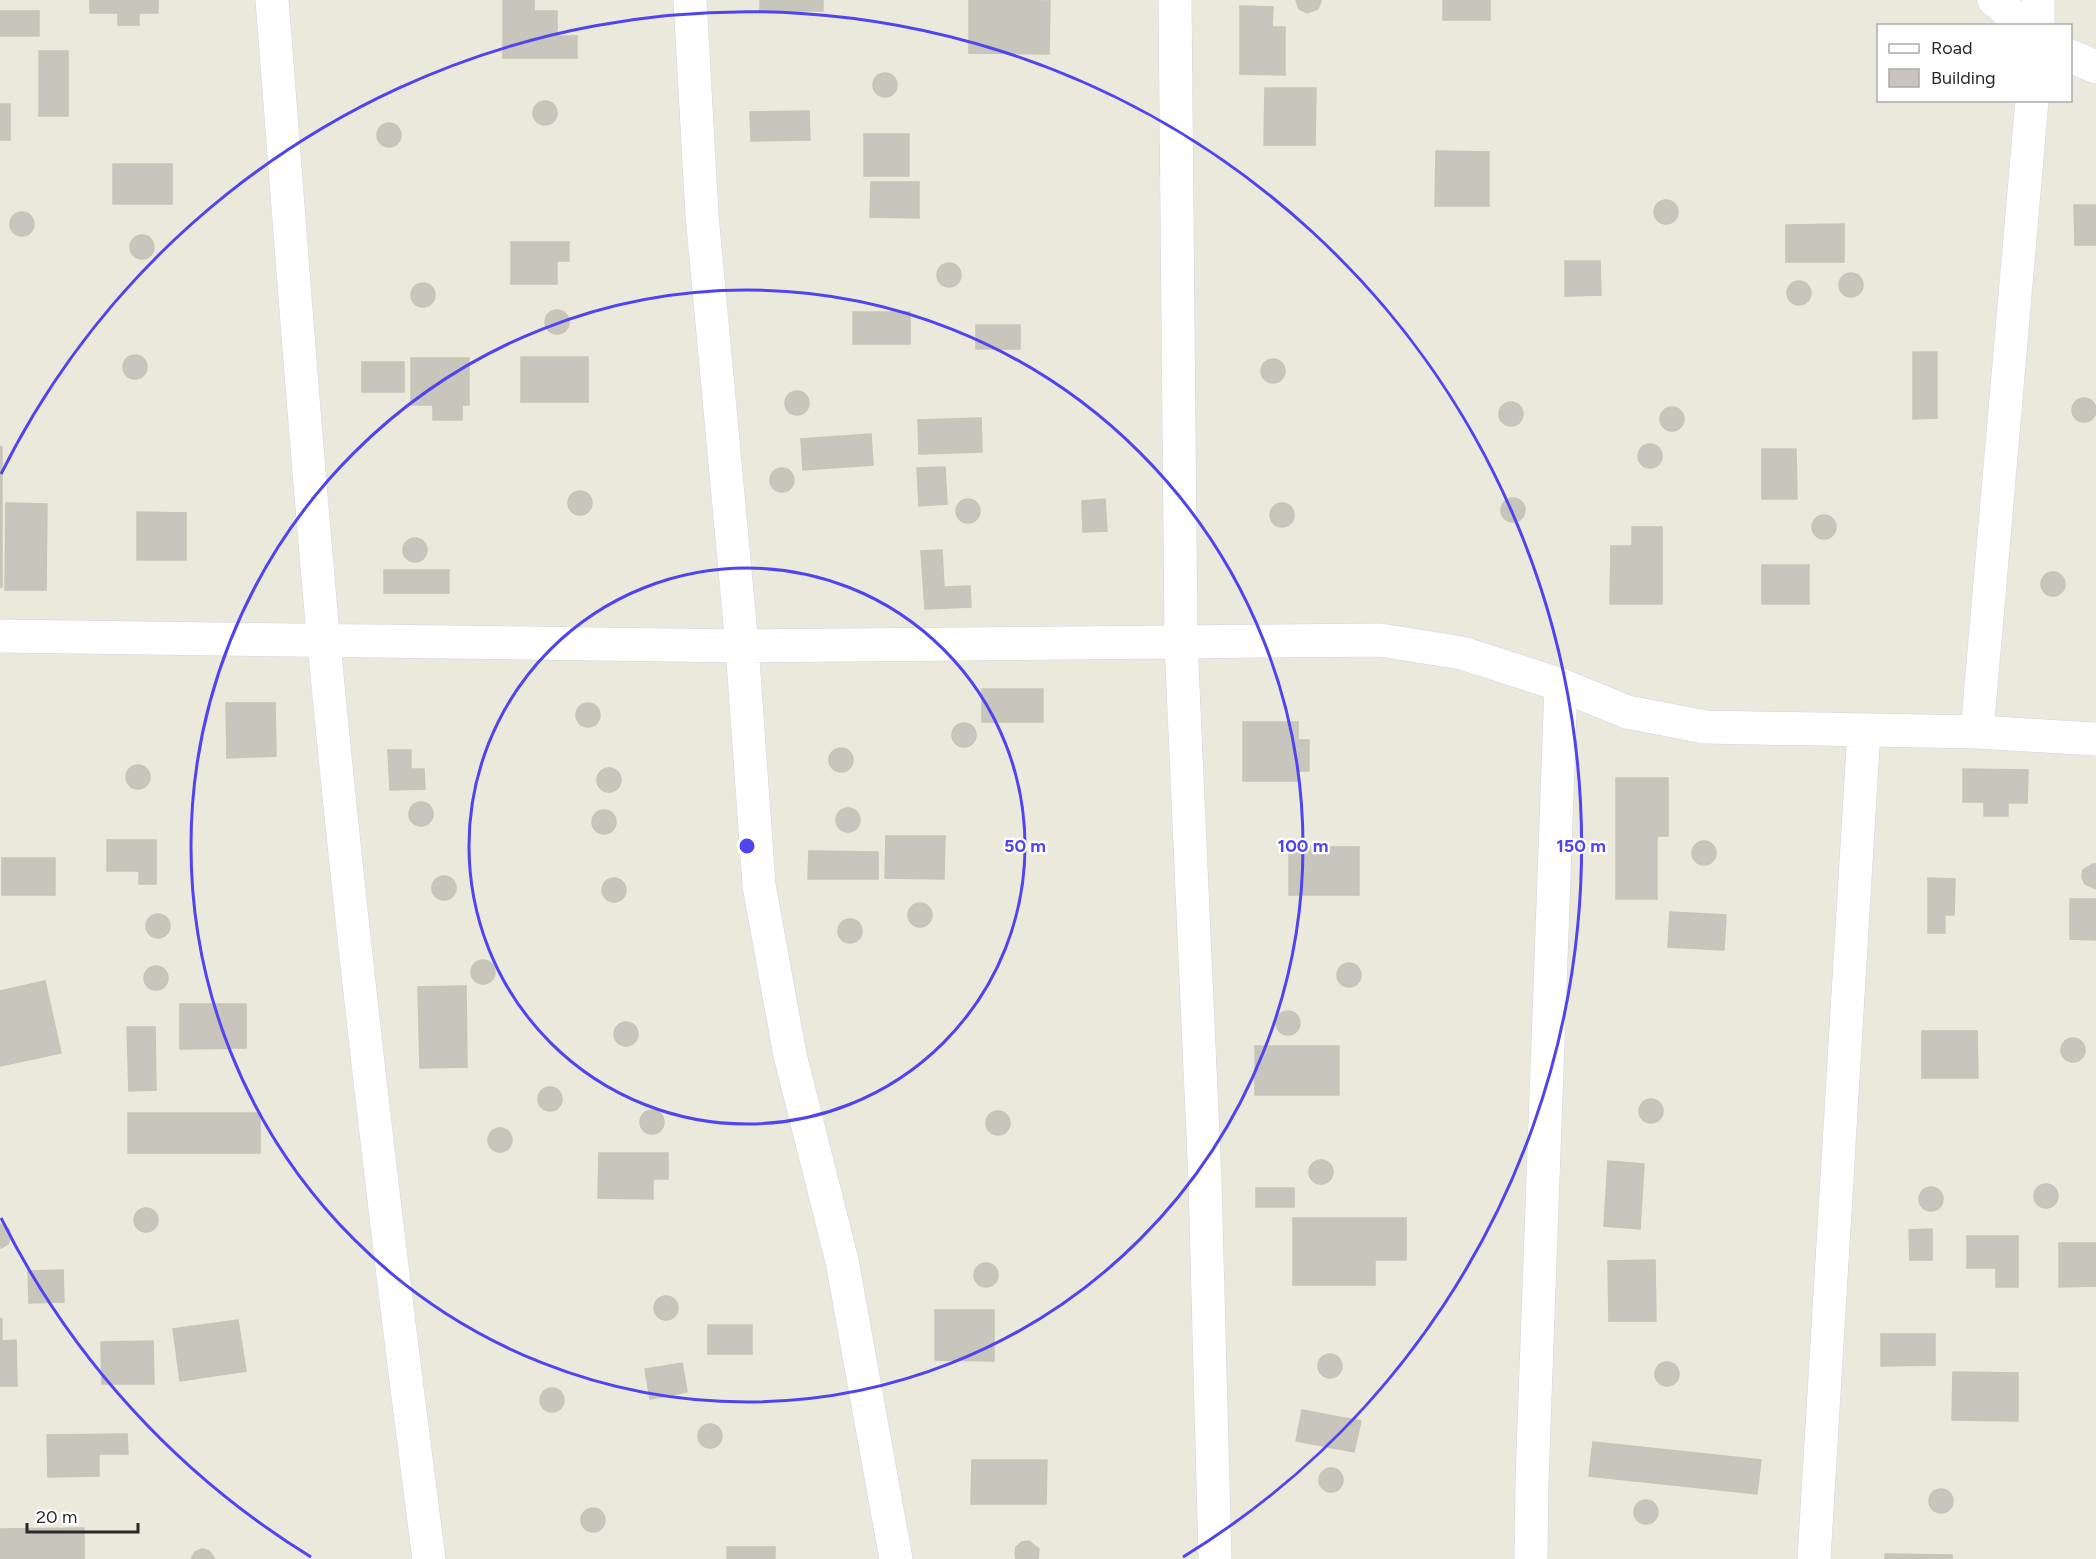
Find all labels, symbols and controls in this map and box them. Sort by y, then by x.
legend [1877,24,2072,102]
text: Road [1931,37,1972,59]
text: Building [1931,67,1996,89]
text: 50 m [1004,835,1046,857]
text: 100 m [1278,835,1328,857]
text: 150 m [1556,835,1606,857]
centre of rings [737,836,757,856]
scale bar [27,1496,138,1534]
text: 20 m [36,1506,77,1528]

